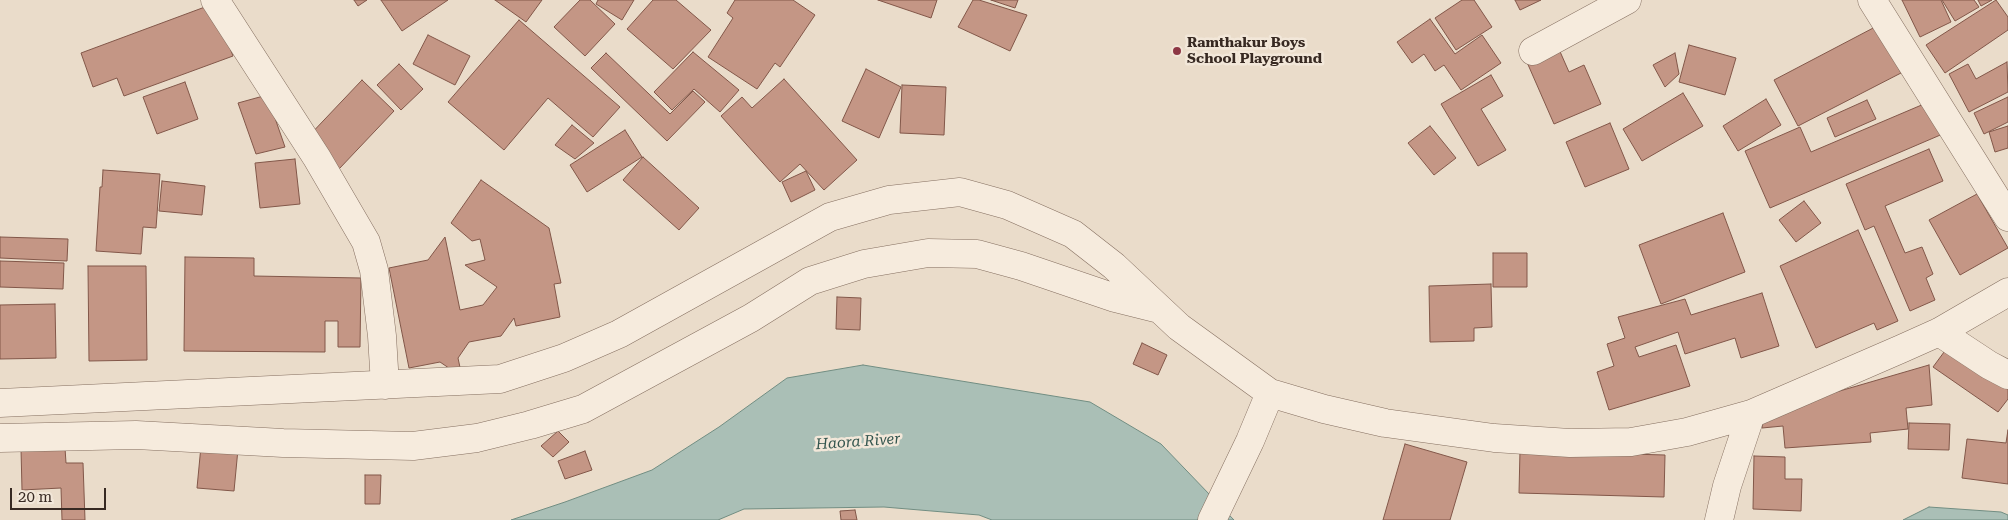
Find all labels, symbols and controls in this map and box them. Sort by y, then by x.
place label: Ramthakur Boys School Playground [1187,35,1322,68]
marker: Ramthakur Boys School Playground [1171,45,1183,57]
water label: Haora River [815,430,901,454]
scale bar [12,478,109,510]
text: 20 m [18,488,52,506]

